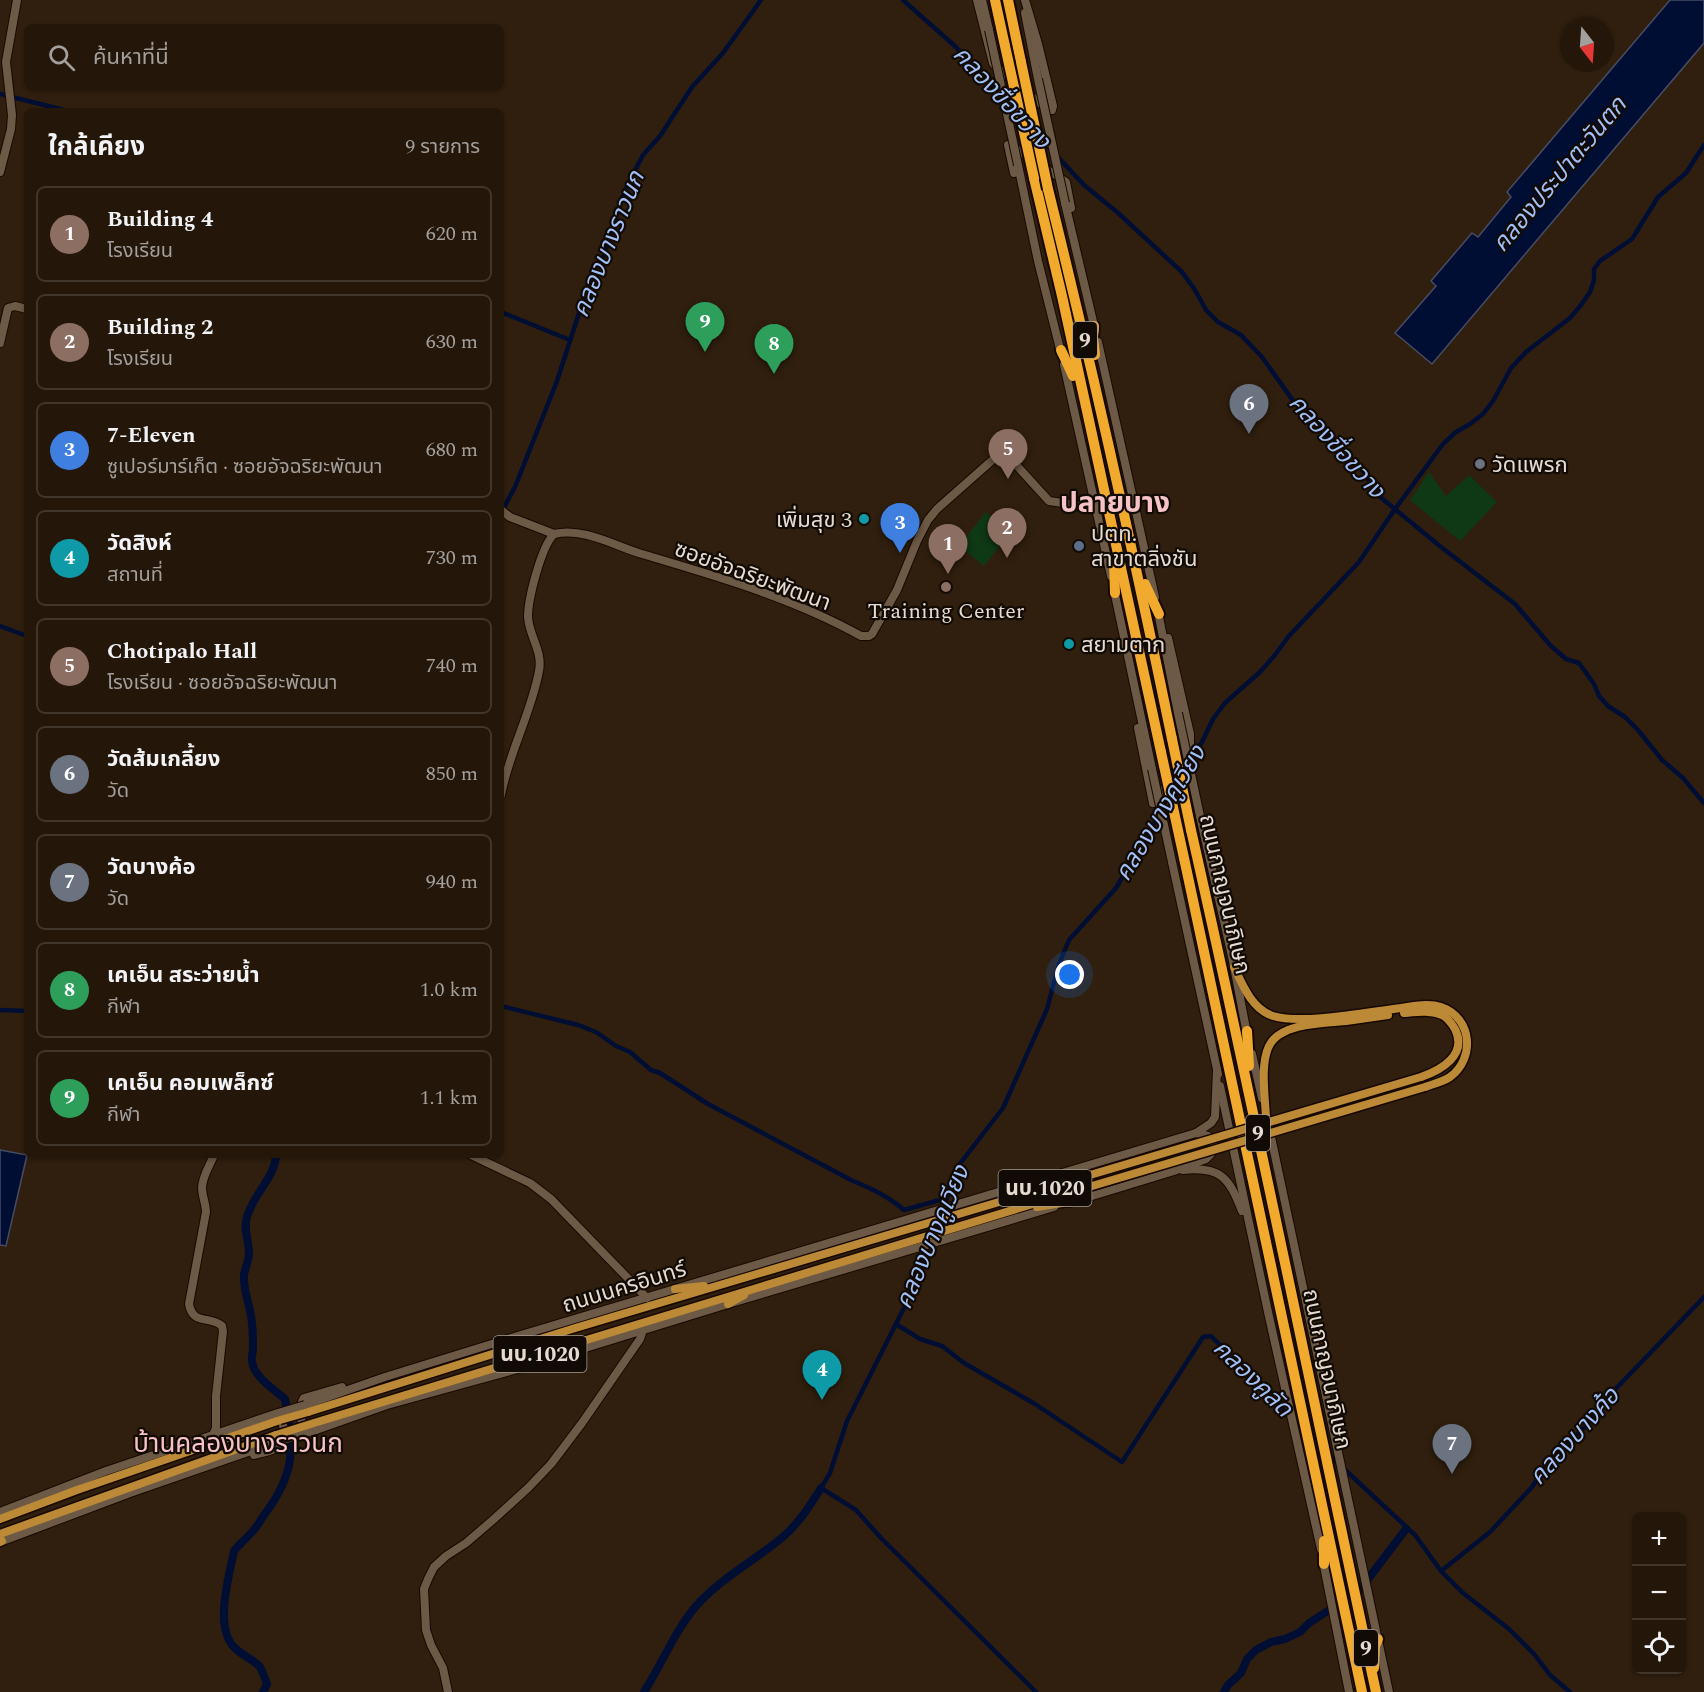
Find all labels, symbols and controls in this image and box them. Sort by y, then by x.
north arrow [1560,18,1614,72]
search box [24,24,504,90]
water label: คลองขื่อขวาง [944,38,1059,158]
icon: search [45,41,78,74]
text: ค้นหาที่นี่ [93,41,169,74]
water label: คลองประปาตะวันตก [1484,88,1637,260]
text: ใกล้เคียง [48,127,145,167]
text: 9 รายการ [405,132,480,162]
water label: คลองบางราวนก [563,164,655,323]
text: Building 4 [107,203,213,236]
text: 1 [64,219,75,249]
text: 620 m [426,219,478,249]
text: โรงเรียน [107,236,173,266]
pin: 9 [686,302,724,352]
text: Building 2 [107,311,213,344]
road number: 9 [1073,322,1097,358]
pin: 8 [754,324,794,374]
text: 2 [64,327,75,357]
text: 630 m [426,327,478,357]
text: โรงเรียน [107,344,173,374]
pin: 6 [1230,384,1268,434]
water label: คลองขื่อขวาง [1280,386,1394,508]
text: 7-Eleven [107,419,196,452]
pin: 5 [988,430,1028,479]
text: 3 [64,435,75,465]
text: 680 m [426,435,478,465]
place label: วัดแพรก [1492,449,1568,482]
text: ซูเปอร์มาร์เก็ต · ซอยอัจฉริยะพัฒนา [107,452,382,482]
marker: วัดแพรก [1473,457,1487,471]
district label: ปลายบาง [1060,482,1170,525]
place label: เพิ่มสุข 3 [776,504,852,537]
pin: 3 [880,504,920,553]
pin: 2 [988,508,1026,558]
marker: เพิ่มสุข 3 [857,512,871,526]
place label: ปตท. สาขาตลิ่งชัน [1091,518,1197,576]
pin: 1 [928,524,968,574]
text: วัดสิงห์ [107,527,172,560]
street label: ซอยอัจฉริยะพัฒนา [670,533,835,620]
marker: ปตท. สาขาตลิ่งชัน [1072,539,1086,553]
text: 4 [64,543,75,573]
text: 730 m [426,543,478,573]
text: สถานที่ [107,560,163,590]
marker: Training Center [939,580,953,594]
place label: Training Center [867,595,1025,628]
place label: สยามตาก [1081,629,1165,662]
text: Chotipalo Hall [107,635,257,668]
marker: สยามตาก [1062,637,1076,651]
text: 5 [64,651,75,681]
text: 740 m [426,651,478,681]
text: โรงเรียน · ซอยอัจฉริยะพัฒนา [107,668,337,698]
water label: คลองบางคูเวียง [1106,738,1216,888]
text: วัดส้มเกลี้ยง [107,743,220,776]
text: 6 [64,759,75,789]
text: 850 m [426,759,478,789]
text: วัด [107,776,129,806]
street label: ถนนกาญจนาภิเษก [1190,811,1259,978]
text: วัดบางค้อ [107,851,196,884]
text: 7 [64,867,75,897]
text: 940 m [426,867,478,897]
text: วัด [107,884,129,914]
text: เคเอ็น สระว่ายน้ำ [107,959,260,992]
your location [1055,960,1084,989]
text: 8 [64,975,75,1005]
text: 1.0 km [420,975,478,1005]
text: กีฬา [107,992,140,1022]
text: เคเอ็น คอมเพล็กซ์ [107,1067,274,1100]
text: 9 [64,1083,75,1113]
text: 1.1 km [420,1083,478,1113]
text: กีฬา [107,1100,140,1130]
road number: 9 [1246,1115,1270,1151]
water label: คลองบางคูเวียง [887,1159,980,1315]
road number: นบ.1020 [998,1170,1092,1206]
street label: ถนนนครอินทร์ [558,1253,692,1322]
street label: ถนนกาญจนาภิเษก [1293,1286,1360,1453]
water label: คลองคูลัด [1204,1332,1301,1427]
road number: นบ.1020 [494,1336,586,1372]
pin: 4 [802,1350,842,1400]
water label: คลองบางค้อ [1521,1379,1629,1494]
district label: บ้านคลองบางราวนก [133,1424,343,1464]
pin: 7 [1432,1424,1472,1474]
map controls [1632,1512,1686,1674]
button: + [1632,1512,1686,1566]
button: − [1632,1566,1686,1620]
button: locate [1632,1620,1686,1674]
road number: 9 [1354,1630,1378,1666]

